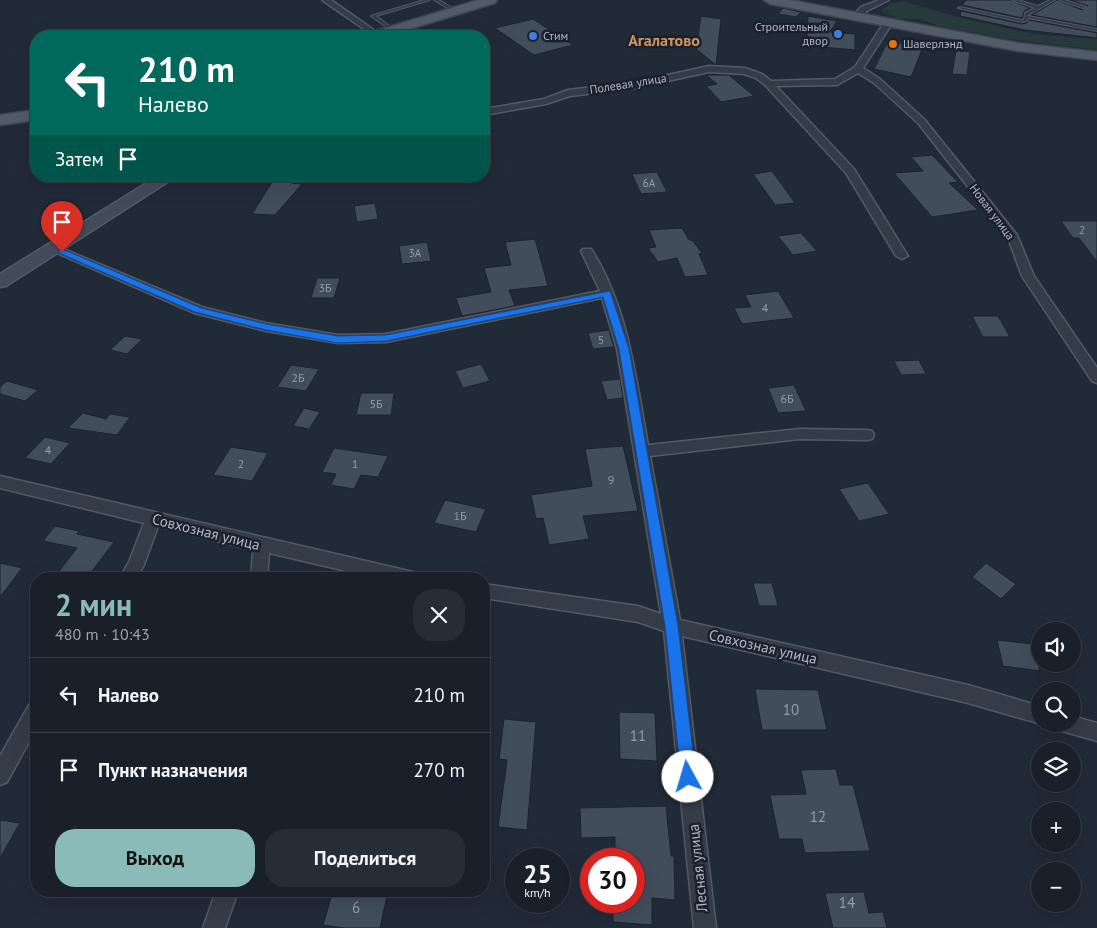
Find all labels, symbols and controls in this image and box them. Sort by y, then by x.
place label: Строительный двор [755,19,828,48]
place label: Стим [543,28,568,43]
marker: Строительный двор [832,28,844,40]
marker: Стим [527,30,539,42]
district label: Агалатово [628,30,700,50]
place label: Шаверлэнд [903,36,963,51]
marker: Шаверлэнд [887,38,899,50]
text: 210 m [138,46,235,92]
icon: left [55,50,120,115]
street label: Полевая улица [588,70,668,97]
text: Налево [138,90,209,118]
icon: arrive [114,145,142,173]
text: Затем [55,147,104,171]
house number: 6А [643,176,656,190]
street label: Новая улица [967,181,1018,243]
pin [41,201,83,252]
icon: arrive [48,208,76,236]
house number: 2 [1079,223,1085,237]
house number: 3А [409,246,422,260]
house number: 3Б [318,280,332,295]
house number: 4 [762,300,769,315]
house number: 5 [598,332,604,347]
house number: 2Б [291,370,305,385]
house number: 6Б [780,391,794,406]
house number: 5Б [369,396,383,411]
house number: 4 [45,442,52,457]
house number: 2 [238,456,244,471]
house number: 1 [352,456,358,471]
house number: 9 [608,472,614,487]
house number: 1Б [453,508,467,523]
street label: Совхозная улица [150,509,262,554]
text: 2 мин [55,585,132,624]
button: close [413,589,465,641]
map controls [1031,622,1081,912]
button: sound [1031,622,1081,672]
text: 480 m · 10:43 [55,624,150,644]
street label: Совхозная улица [707,625,819,668]
icon: left [55,681,83,709]
button: search [1031,682,1081,732]
text: Налево [98,683,159,707]
text: 210 m [413,683,465,707]
house number: 10 [783,700,799,719]
house number: 11 [630,726,646,745]
button: layers [1031,742,1081,792]
position arrow [661,750,713,802]
icon: arrive [55,756,83,784]
text: Пункт назначения [98,758,248,782]
text: 270 m [413,758,465,782]
button: + [1031,802,1081,852]
house number: 12 [810,807,826,826]
street label: Лесная улица [683,823,712,914]
button: Выход [55,829,255,887]
button: Поделиться [265,829,465,887]
speed limit sign: 30 [580,848,645,913]
text: 25 [523,858,552,890]
button: − [1031,862,1081,912]
text: km/h [524,885,551,900]
house number: 14 [839,893,855,912]
house number: 6 [352,898,360,917]

